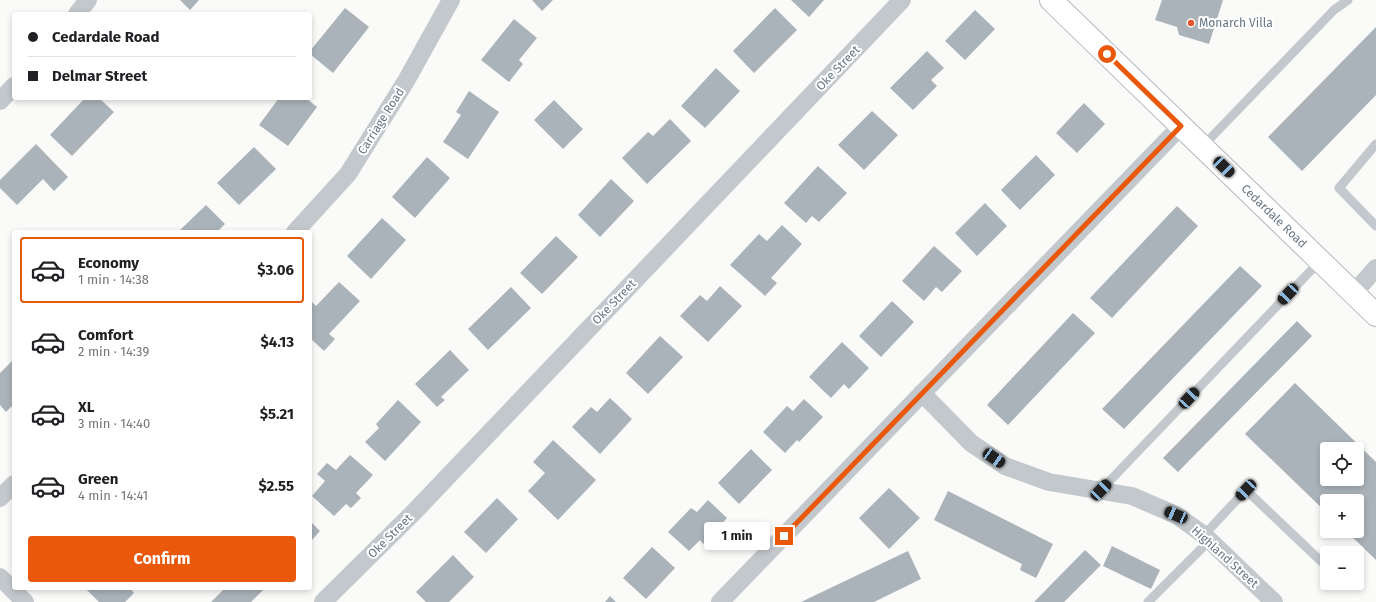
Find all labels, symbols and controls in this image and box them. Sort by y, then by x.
place label: Monarch Villa [1199,16,1273,30]
marker: Monarch Villa [1186,18,1196,28]
text: Cedardale Road [52,28,160,46]
street label: Oke Street [813,42,863,93]
route start [1098,45,1116,63]
text: Delmar Street [52,67,147,85]
street label: Carriage Road [355,85,407,157]
car [1211,154,1237,180]
street label: Cedardale Road [1238,181,1310,251]
icon: car [30,252,66,288]
text: Economy [78,254,139,272]
text: $3.06 [257,261,294,279]
text: 1 min · 14:38 [78,272,149,287]
street label: Oke Street [589,276,639,327]
car [1275,281,1301,307]
icon: car [30,324,66,360]
text: Comfort [78,326,134,344]
text: $4.13 [260,333,294,351]
text: 2 min · 14:39 [78,344,149,359]
car [1176,385,1202,411]
icon: car [30,396,66,432]
text: XL [78,398,94,416]
text: $5.21 [260,405,294,423]
text: 3 min · 14:40 [78,416,150,431]
map controls [1320,442,1364,590]
button: locate [1320,442,1364,486]
car [981,446,1007,470]
icon: car [30,468,66,504]
text: Green [78,470,118,488]
text: $2.55 [258,477,294,495]
car [1088,477,1114,503]
car [1233,477,1259,503]
text: 4 min · 14:41 [78,488,148,503]
button: + [1320,494,1364,538]
car [1163,505,1189,525]
street label: Oke Street [365,511,415,561]
callout: 1 min [704,522,770,550]
street label: Highland Street [1189,523,1262,591]
route end [775,527,793,545]
text: 1 min [721,528,753,543]
button: Confirm [28,536,296,582]
button: − [1320,546,1364,590]

